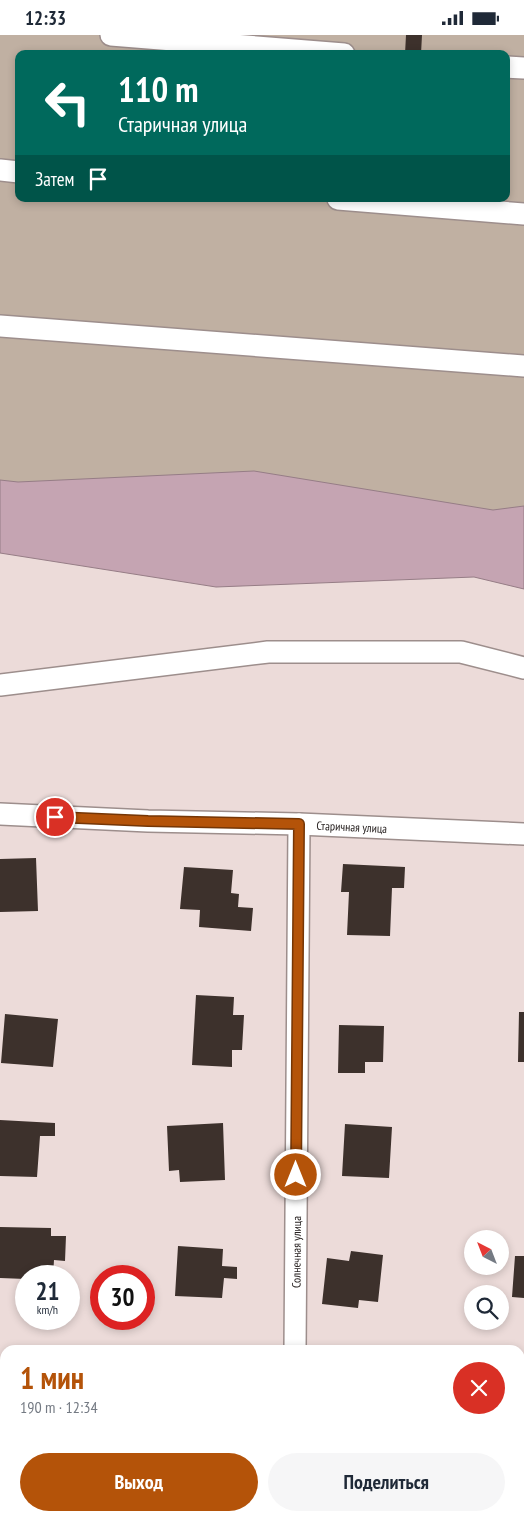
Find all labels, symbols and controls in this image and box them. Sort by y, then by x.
text: 12:33 [25,6,66,30]
text: 110 m [118,66,199,112]
icon: left [35,70,100,135]
text: Старичная улица [118,110,247,138]
icon: arrive [84,165,112,193]
text: Затем [35,167,74,191]
pin [34,796,76,838]
icon: arrive [41,803,69,831]
street label: Старичная улица [316,817,388,835]
position arrow [269,1148,321,1200]
street label: Солнечная улица [288,1216,304,1288]
north arrow [464,1230,509,1275]
map controls [464,1230,509,1330]
speed limit sign: 30 [90,1265,155,1330]
text: 21 [36,1275,59,1307]
button: search [464,1285,509,1330]
text: km/h [37,1302,58,1317]
text: 1 мин [20,1358,84,1397]
button: close [453,1362,505,1414]
text: 190 m · 12:34 [20,1397,98,1417]
button: Выход [20,1453,258,1511]
button: Поделиться [268,1453,505,1511]

